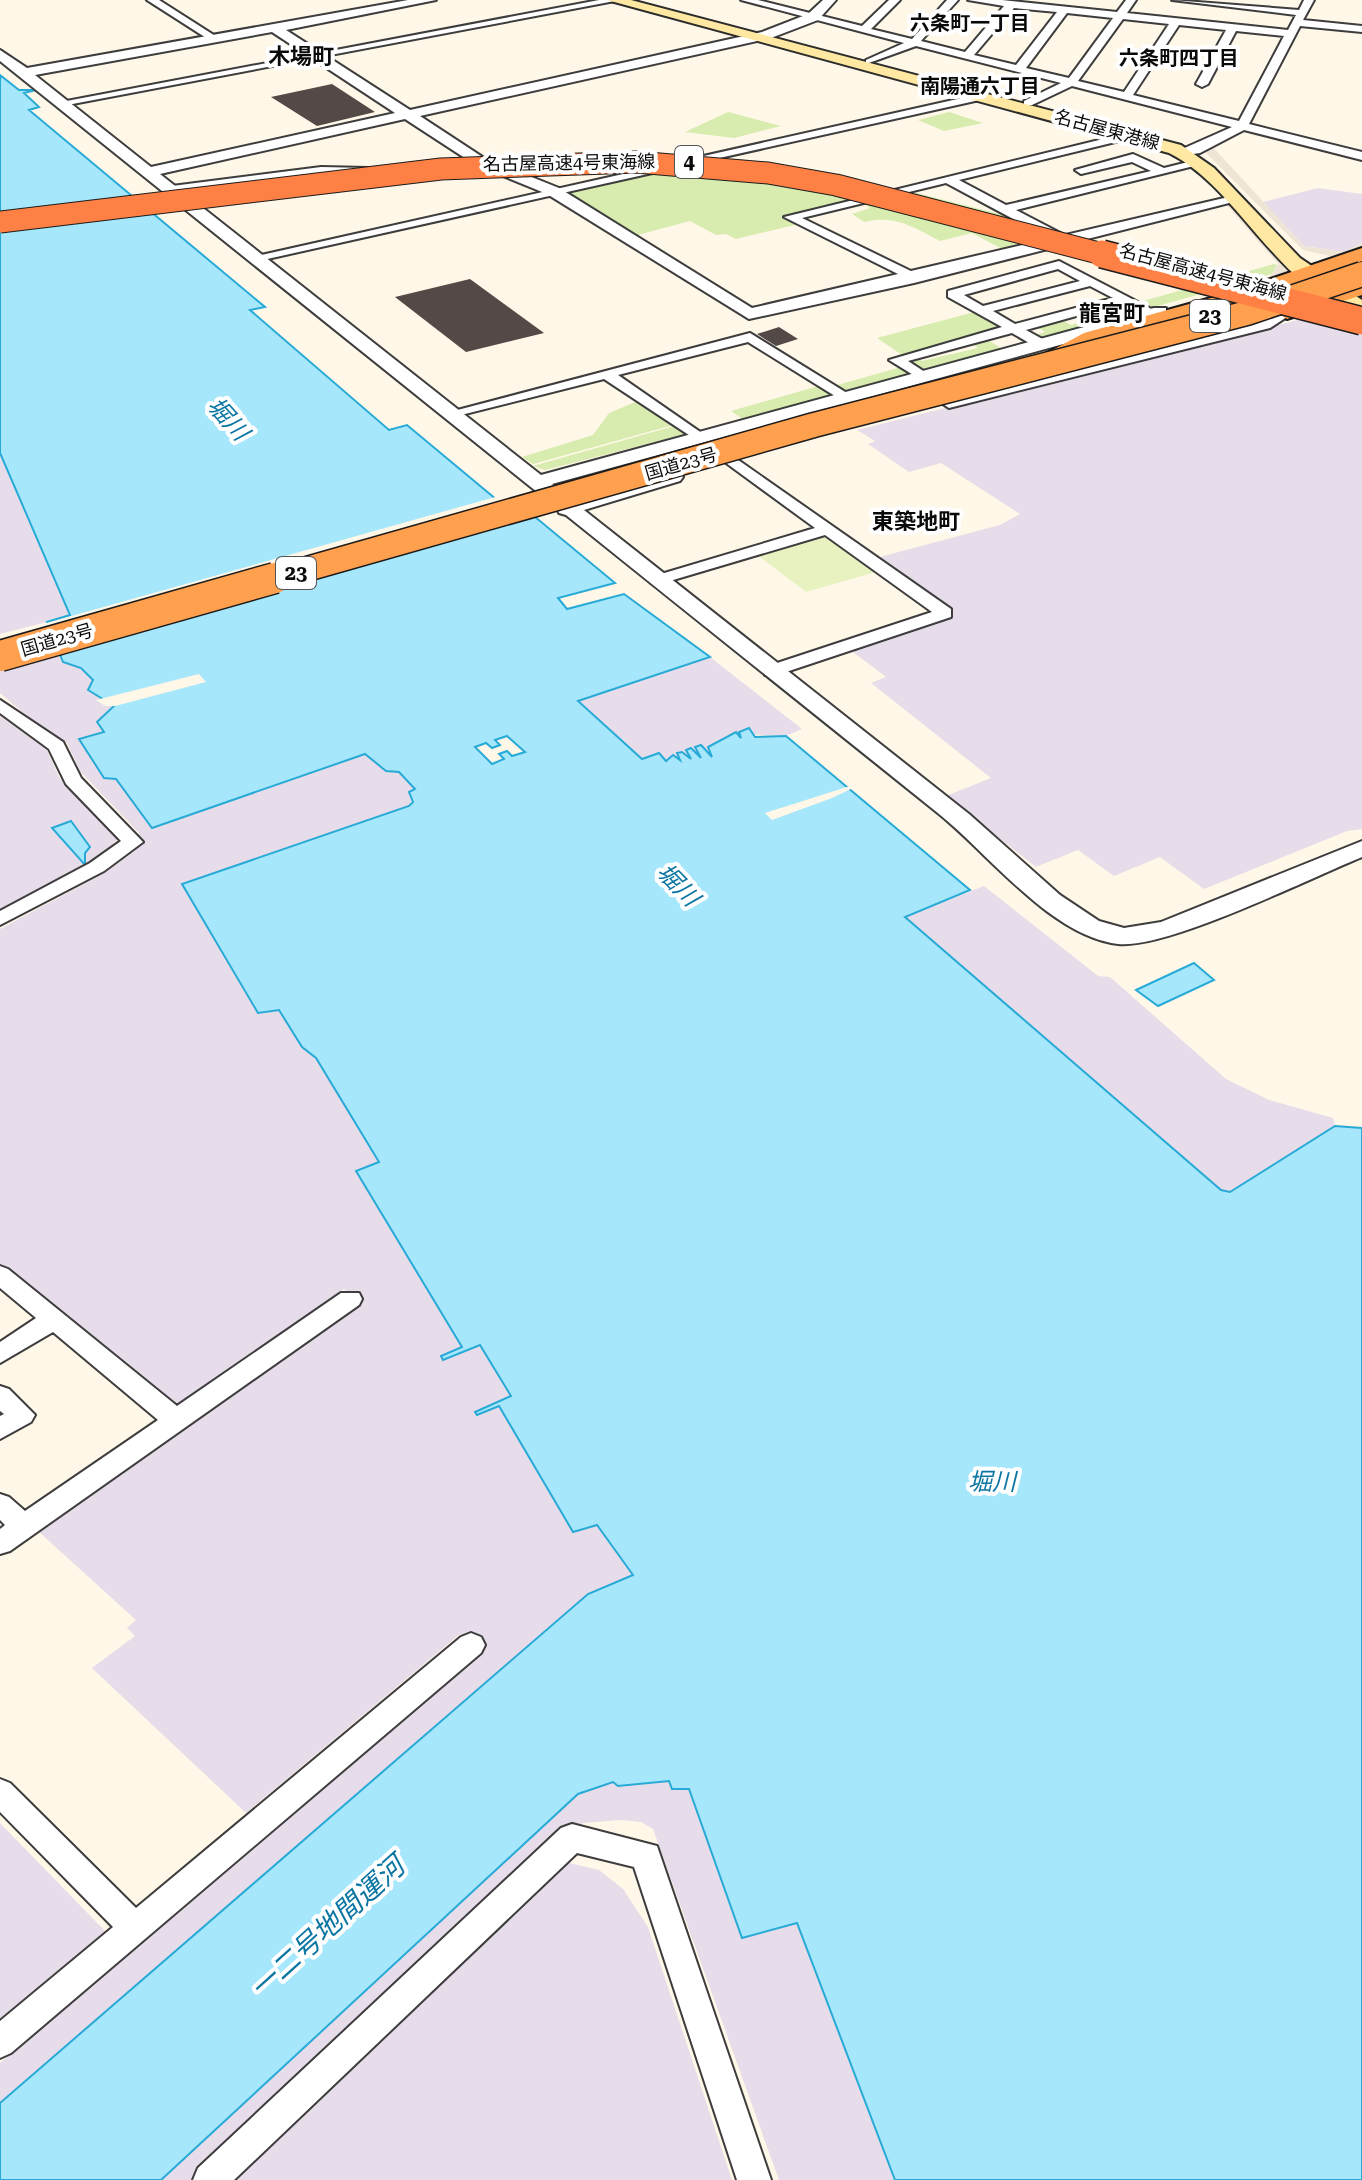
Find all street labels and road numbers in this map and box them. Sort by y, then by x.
street label: 名古屋東港線 [1052,105,1162,154]
road number: 4 [675,146,703,178]
street label: 名古屋高速4号東海線 [483,150,655,175]
street label: 名古屋高速4号東海線 [1117,239,1289,304]
road number: 23 [1190,300,1230,332]
street label: 国道23号 [642,443,719,484]
road number: 23 [276,557,316,589]
street label: 国道23号 [18,619,95,660]

